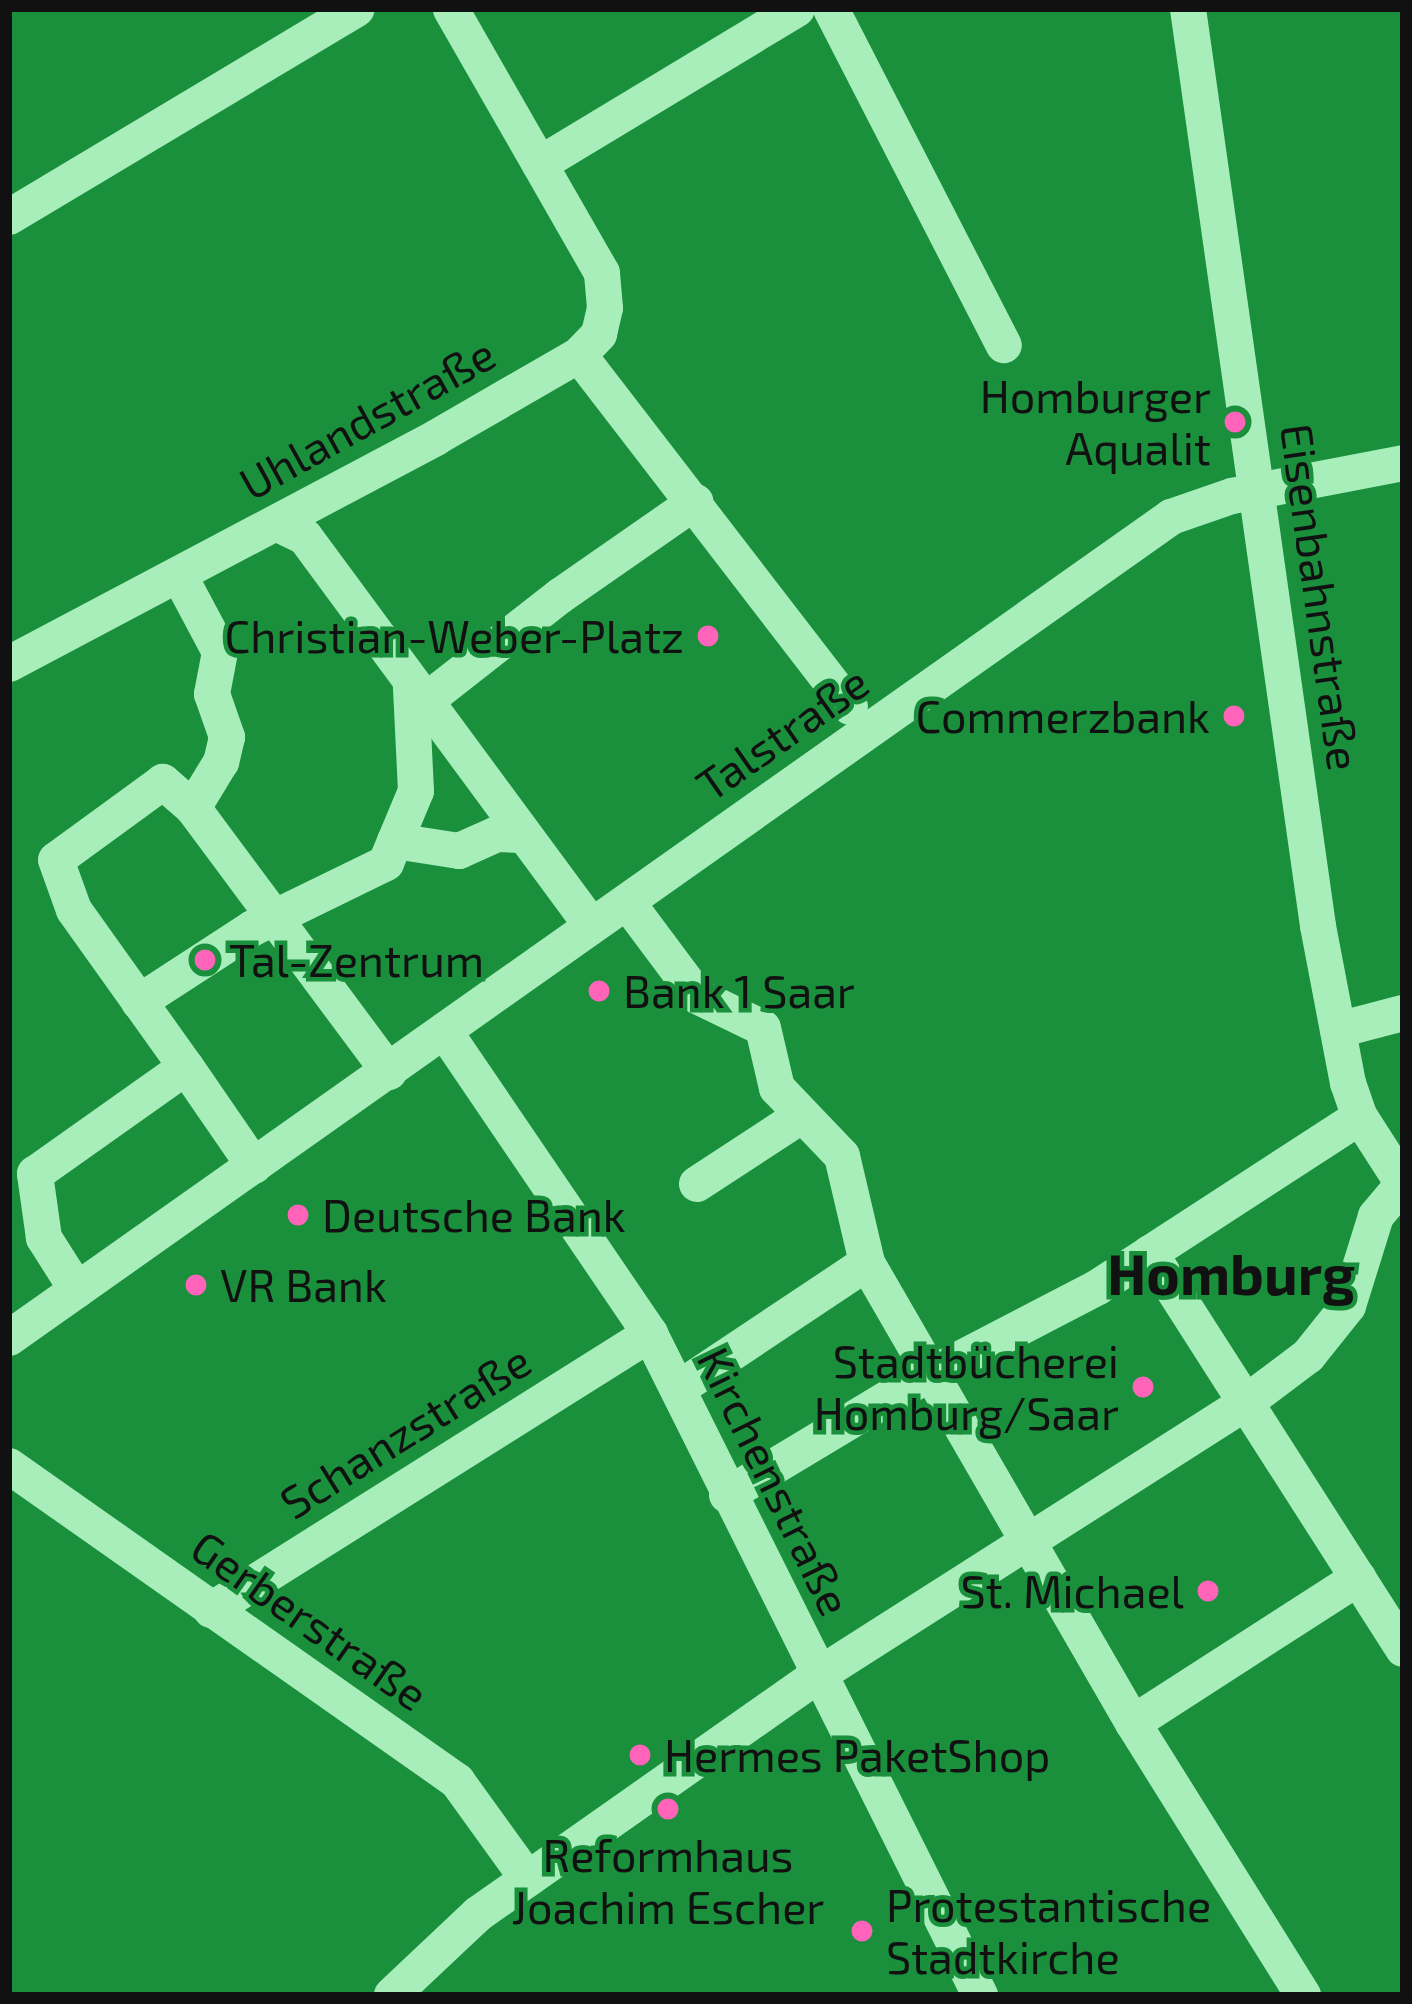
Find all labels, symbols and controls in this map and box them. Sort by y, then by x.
street label: Uhlandstraße [230,326,504,510]
place label: Homburger Aqualit [980,369,1211,475]
marker: Homburger Aqualit [1222,409,1248,435]
street label: Eisenbahnstraße [1270,420,1372,774]
place label: Christian-Weber-Platz [225,609,684,663]
marker: Christian-Weber-Platz [695,623,721,649]
street label: Talstraße [686,654,878,812]
place label: Commerzbank [915,689,1210,743]
marker: Commerzbank [1221,703,1247,729]
place label: Tal-Zentrum [229,933,484,987]
marker: Tal-Zentrum [192,947,218,973]
place label: Bank 1 Saar [623,964,855,1018]
marker: Bank 1 Saar [586,978,612,1004]
place label: Deutsche Bank [322,1188,626,1242]
marker: Deutsche Bank [285,1202,311,1228]
district label: Homburg [1107,1239,1355,1307]
place label: VR Bank [220,1258,387,1312]
marker: VR Bank [183,1272,209,1298]
street label: Schanzstraße [270,1333,540,1529]
place label: Stadtbücherei Homburg/Saar [814,1334,1119,1440]
street label: Kirchenstraße [687,1338,863,1624]
marker: Stadtbücherei Homburg/Saar [1130,1374,1156,1400]
street label: Gerberstraße [182,1519,438,1721]
place label: St. Michael [961,1564,1184,1618]
marker: St. Michael [1195,1578,1221,1604]
place label: Hermes PaketShop [664,1728,1050,1782]
marker: Hermes PaketShop [627,1742,653,1768]
marker: Reformhaus Joachim Escher [655,1796,681,1822]
place label: Reformhaus Joachim Escher [512,1828,824,1934]
place label: Protestantische Stadtkirche [886,1878,1211,1984]
marker: Protestantische Stadtkirche [849,1918,875,1944]

